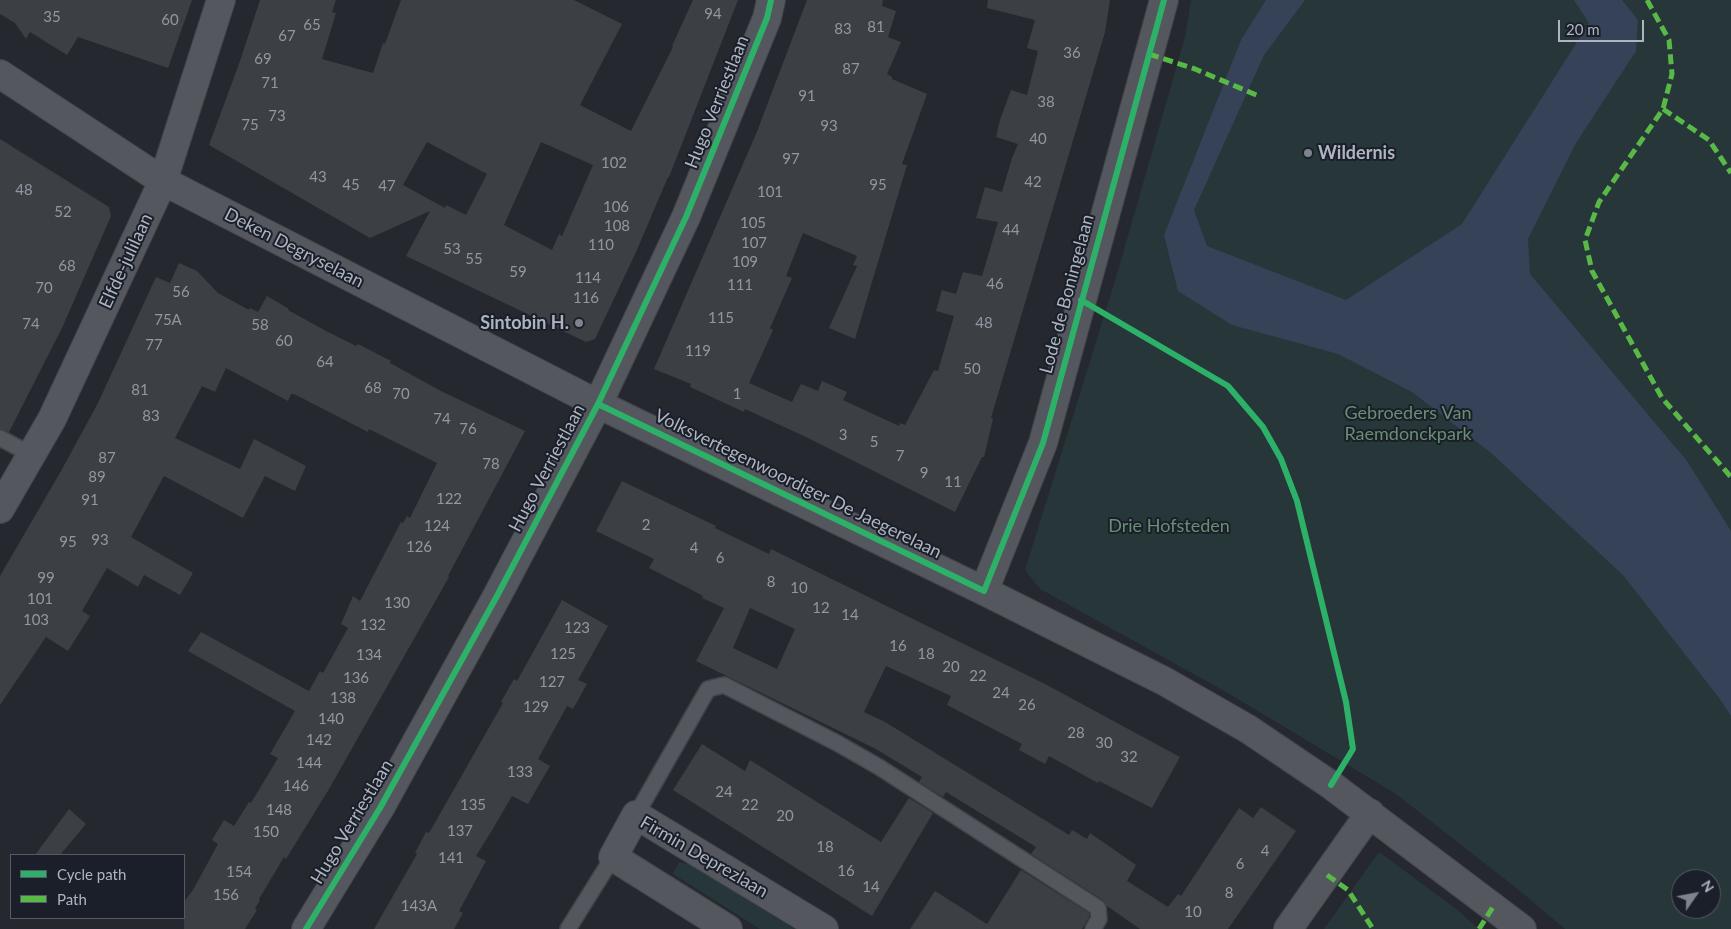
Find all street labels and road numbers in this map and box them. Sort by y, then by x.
street label: Hugo Verriestlaan [681,32,753,172]
street label: Deken Degryselaan [221,204,367,292]
street label: Elfde-julilaan [95,210,157,312]
street label: Lode de Boningelaan [1035,212,1099,376]
street label: Hugo Verriestlaan [504,401,590,535]
street label: Volksvertegenwoordiger De Jaegerelaan [651,405,945,563]
street label: Hugo Verriestlaan [306,756,398,888]
street label: Firmin Deprezlaan [636,812,772,902]

